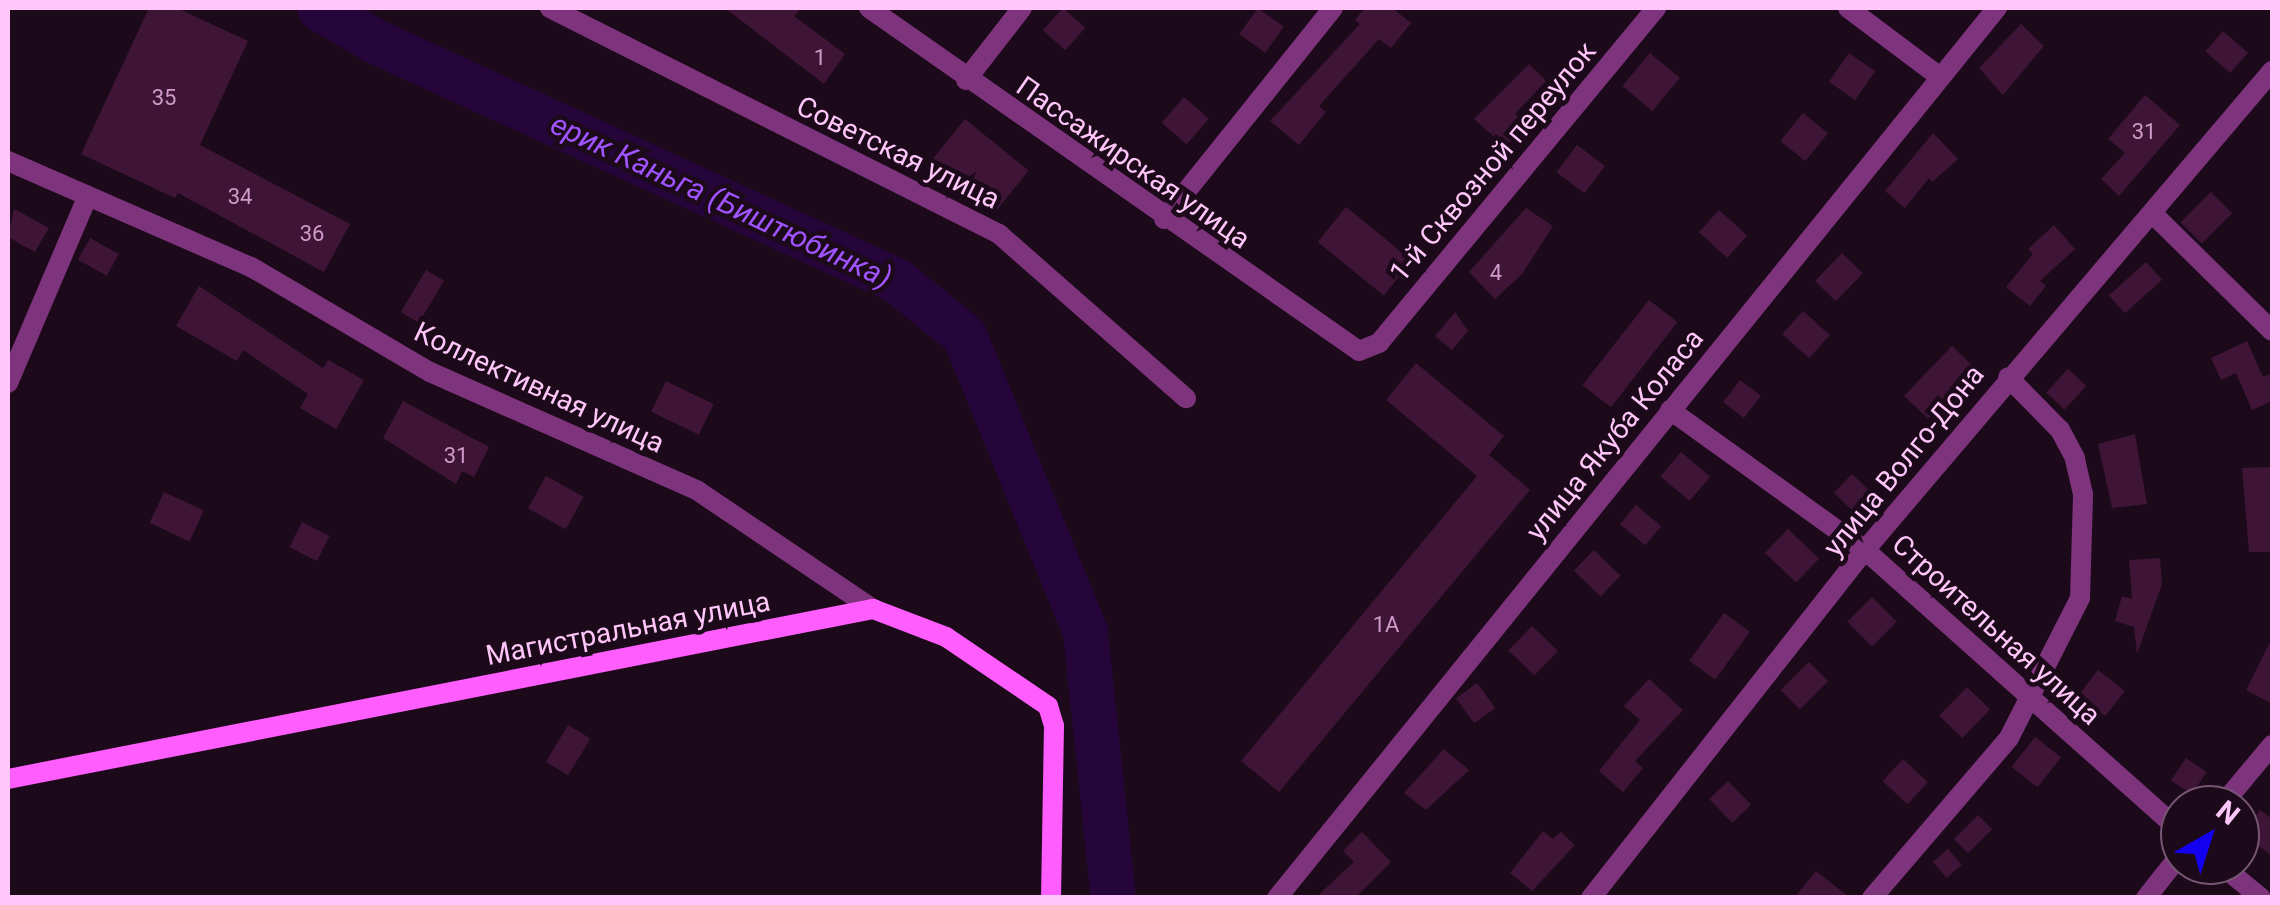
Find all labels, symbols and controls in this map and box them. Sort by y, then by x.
street label: 1-й Сквозной переулок [1383,35,1603,289]
house number: 1 [814,45,826,71]
street label: Пассажирская улица [1010,70,1256,256]
house number: 35 [152,85,176,111]
street label: Советская улица [791,89,1005,217]
water label: ерик Каньга (Биштюбинка) [545,106,897,296]
house number: 31 [2132,119,2156,145]
house number: 34 [228,184,252,210]
house number: 36 [300,221,324,247]
house number: 4 [1490,260,1502,286]
street label: Коллективная улица [409,315,669,461]
street label: улица Якуба Коласа [1519,322,1711,548]
street label: улица Волго-Дона [1816,358,1992,564]
house number: 31 [444,443,468,469]
street label: Строительная улица [1885,528,2107,732]
street label: Магистральная улица [483,585,773,673]
house number: 1А [1373,612,1399,638]
north arrow [2160,785,2260,885]
text: N [2210,794,2246,832]

